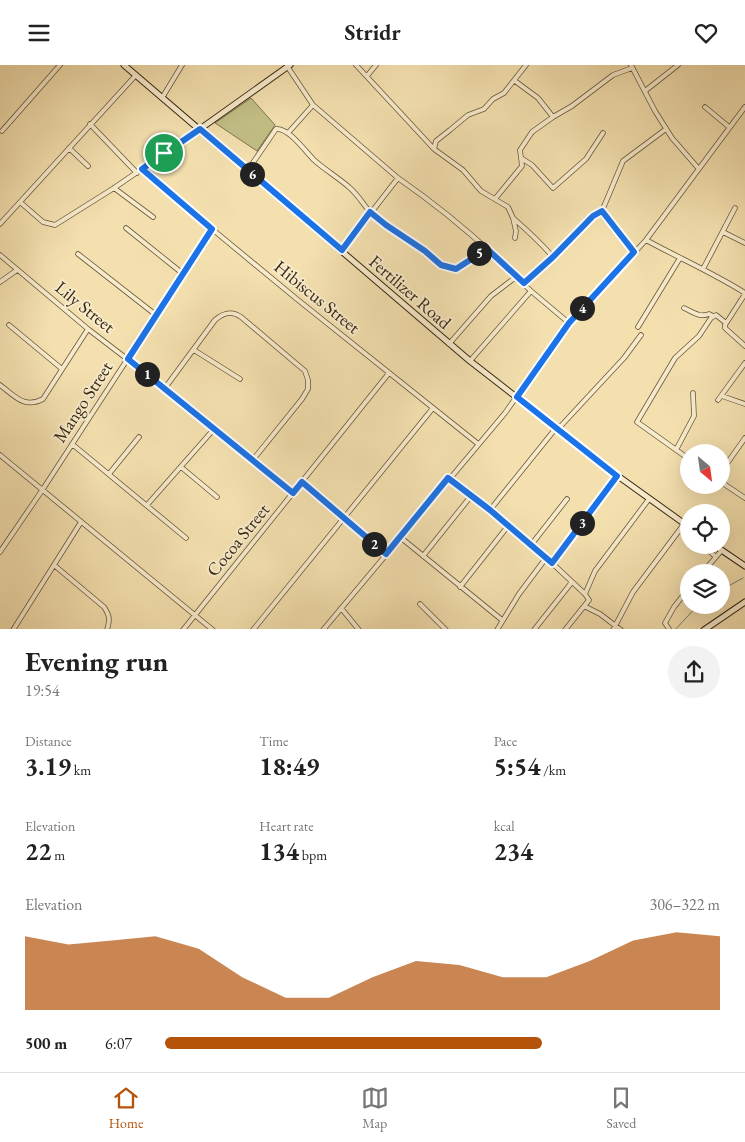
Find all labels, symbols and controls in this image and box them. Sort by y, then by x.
text: Stridr [345,18,401,47]
icon: menu [25,19,53,47]
icon: heart [692,19,720,47]
pin [143,132,185,174]
icon: arrive [150,139,178,167]
pin: 6 [240,161,264,187]
text: 6 [249,165,256,183]
pin: 5 [466,241,492,265]
text: 5 [476,244,483,262]
street label: Fertilizer Road [364,250,457,334]
street label: Hibiscus Street [270,255,365,339]
street label: Lily Street [51,276,120,338]
pin: 4 [570,295,594,321]
text: 4 [579,299,586,317]
street label: Mango Street [48,356,118,447]
pin: 1 [134,361,160,387]
text: 1 [144,365,151,383]
north arrow [680,444,730,494]
map controls [680,444,730,614]
street label: Cocoa Street [201,498,274,581]
button: locate [680,504,730,554]
pin: 3 [570,511,594,535]
text: 3 [579,514,586,532]
pin: 2 [362,531,386,557]
text: 2 [371,535,378,553]
button: layers [680,564,730,614]
text: Evening run [25,643,168,679]
button: share [668,646,720,698]
text: 19:54 [25,680,60,701]
text: Distance [25,732,72,750]
text: Time [259,732,289,750]
text: Pace [494,732,517,750]
text: 3.19 [25,750,71,782]
text: 18:49 [259,750,319,782]
text: 5:54 [494,750,540,782]
text: km [71,761,91,779]
text: /km [540,761,566,779]
text: Elevation [25,817,75,835]
text: Heart rate [259,817,314,835]
text: kcal [494,817,515,835]
text: 22 [25,835,51,867]
text: 134 [259,835,299,867]
text: 234 [494,835,533,867]
text: m [51,846,65,864]
text: bpm [299,846,327,864]
text: Elevation [25,894,83,915]
text: 306–322 m [649,894,720,915]
text: 500 m [25,1033,67,1054]
text: 6:07 [105,1033,132,1054]
tab: Home [109,1084,143,1132]
tab: Map [361,1084,389,1132]
tab: Saved [606,1084,636,1132]

